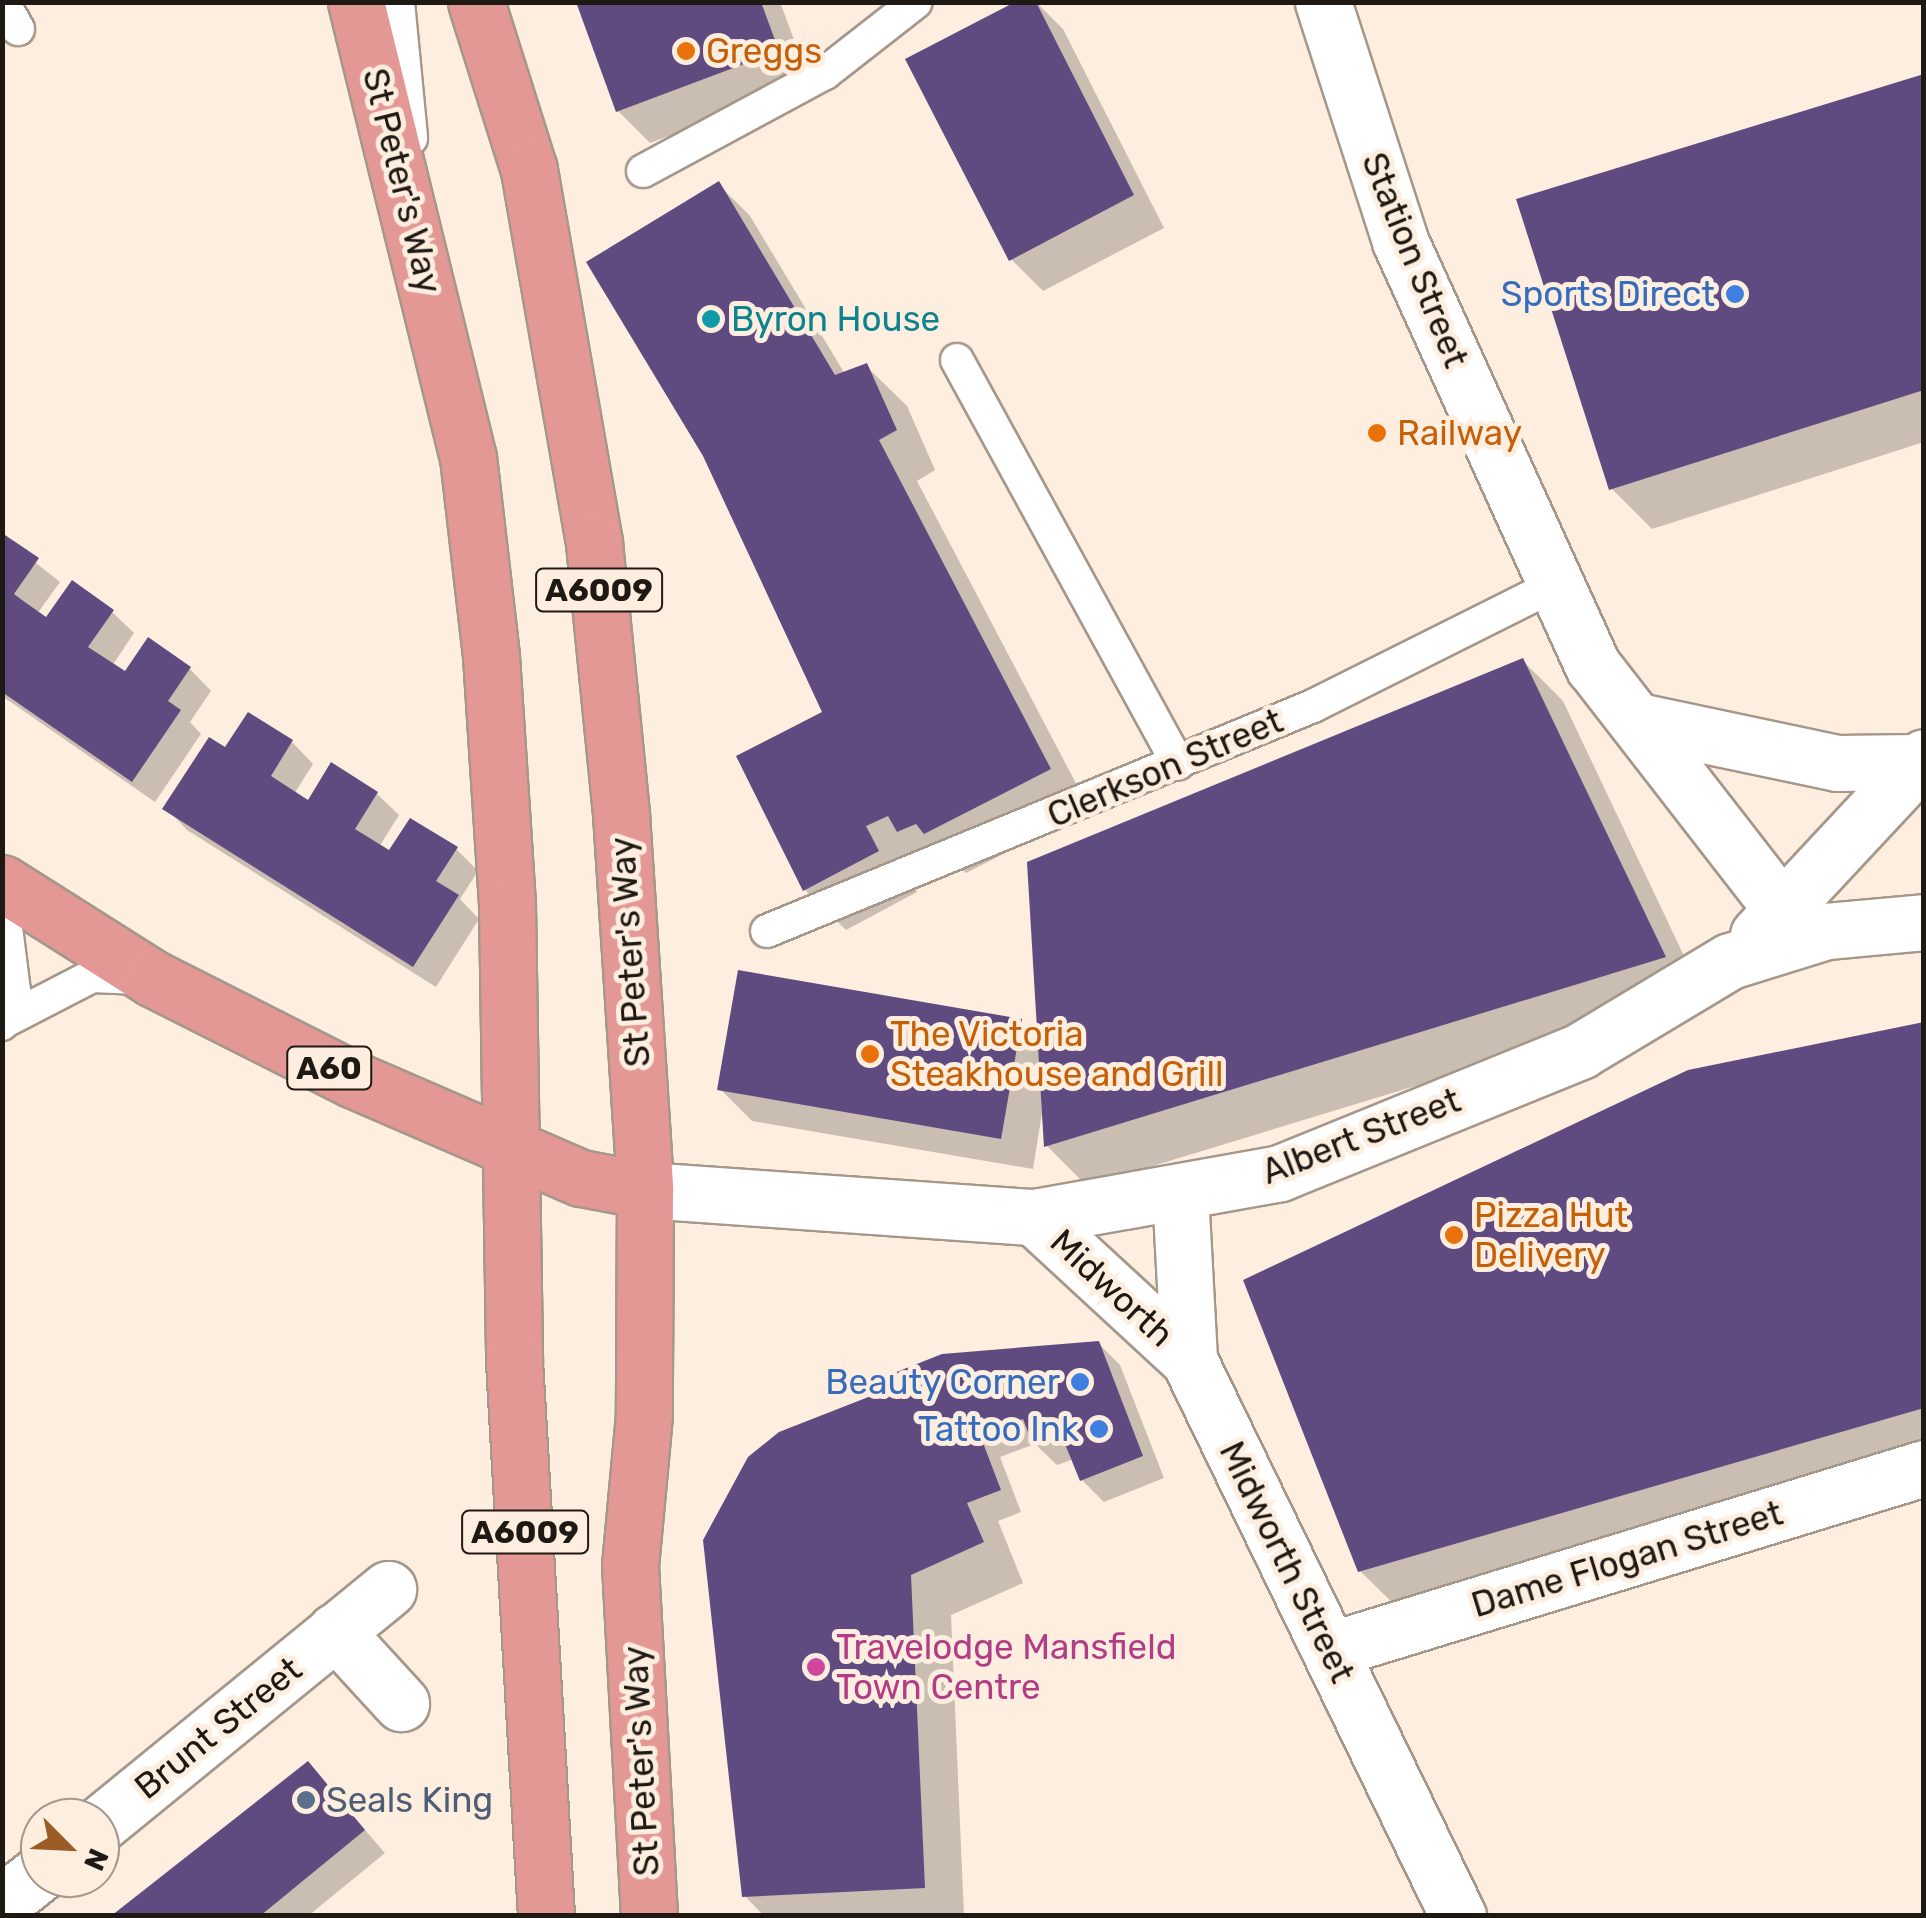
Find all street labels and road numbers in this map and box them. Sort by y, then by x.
street label: St Peter's Way [354,64,450,298]
street label: Station Street [1353,147,1477,373]
road number: A6009 [534,563,664,617]
street label: Clerkson Street [1041,700,1289,836]
street label: St Peter's Way [601,835,659,1069]
road number: A60 [284,1041,374,1095]
street label: Albert Street [1256,1079,1466,1193]
street label: Midworth [1042,1220,1182,1356]
street label: Midworth Street [1211,1435,1363,1689]
street label: Dame Flogan Street [1466,1492,1788,1626]
road number: A6009 [460,1505,590,1559]
street label: St Peter's Way [614,1644,668,1878]
street label: Brunt Street [126,1648,310,1808]

